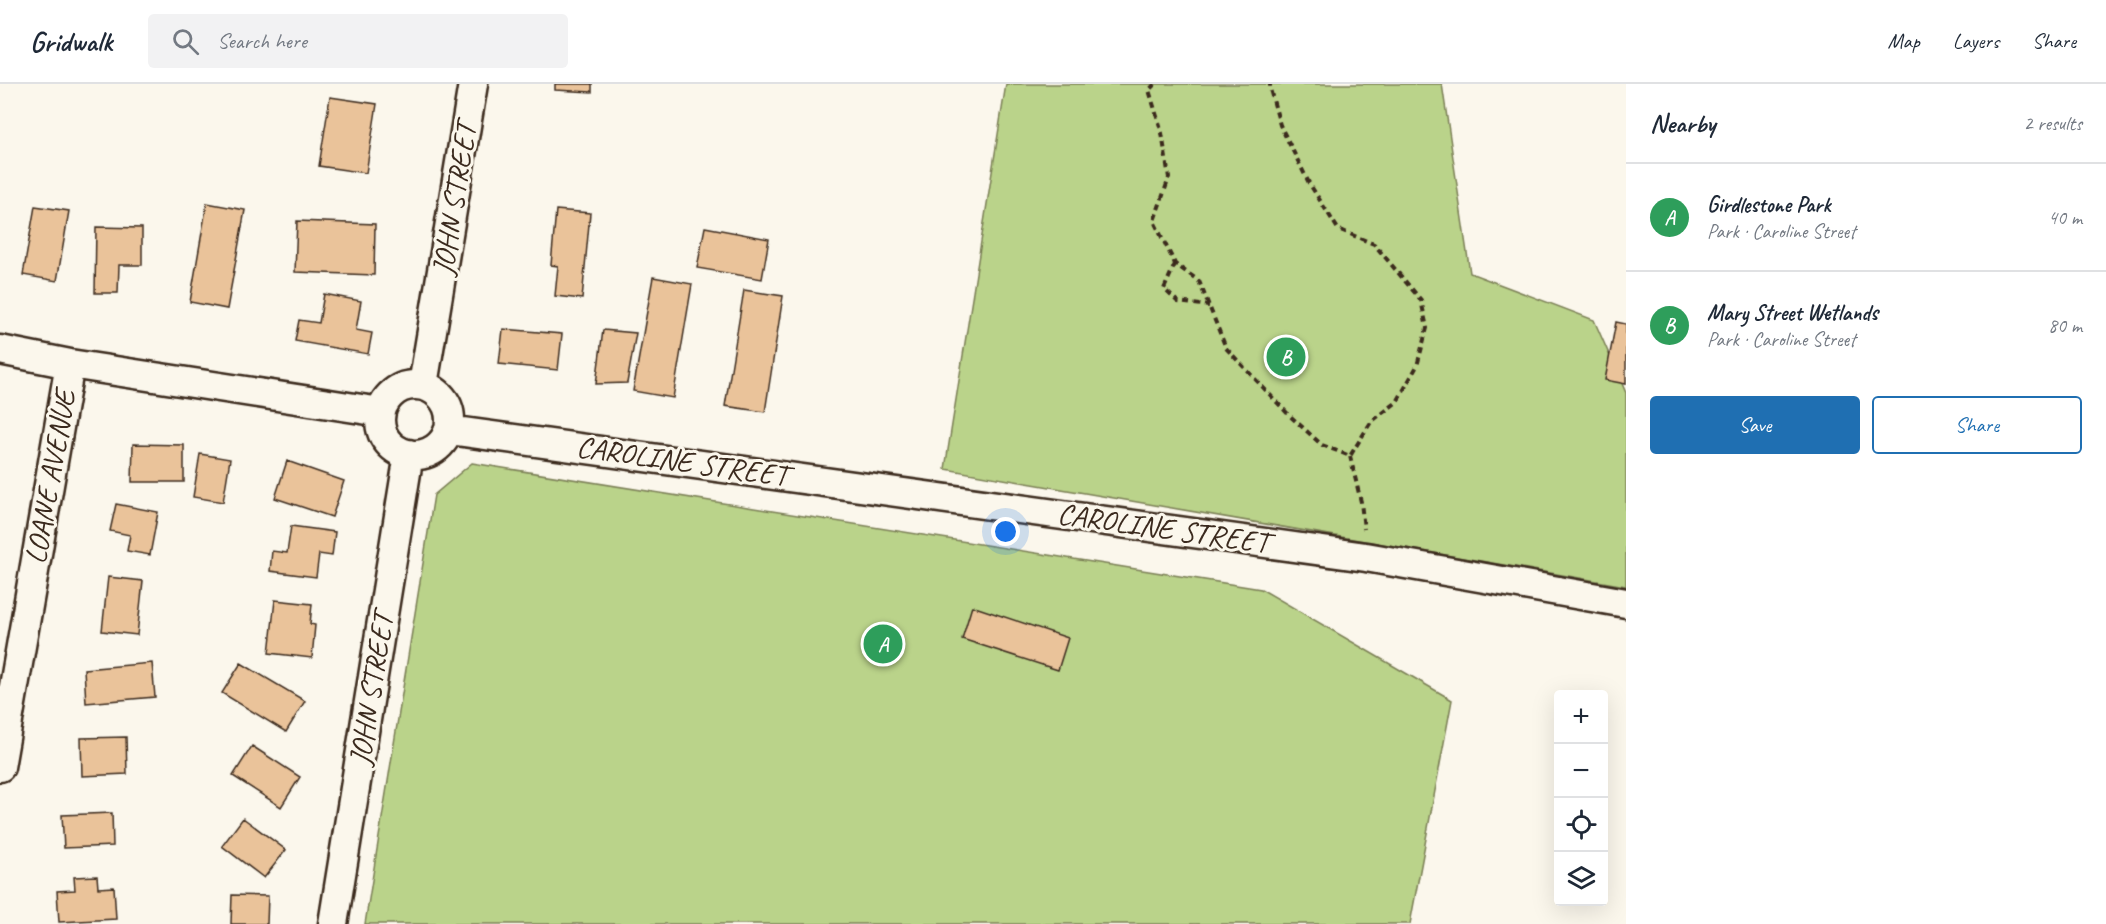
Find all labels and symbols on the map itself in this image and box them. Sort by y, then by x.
street label: JOHN STREET [423,114,486,280]
pin: B [1266,334,1306,380]
street label: LOANE AVENUE [16,383,85,567]
street label: CAROLINE STREET [574,427,797,496]
street label: CAROLINE STREET [1055,494,1278,563]
your location [991,517,1020,546]
street label: JOHN STREET [340,604,403,770]
pin: A [864,622,902,666]

